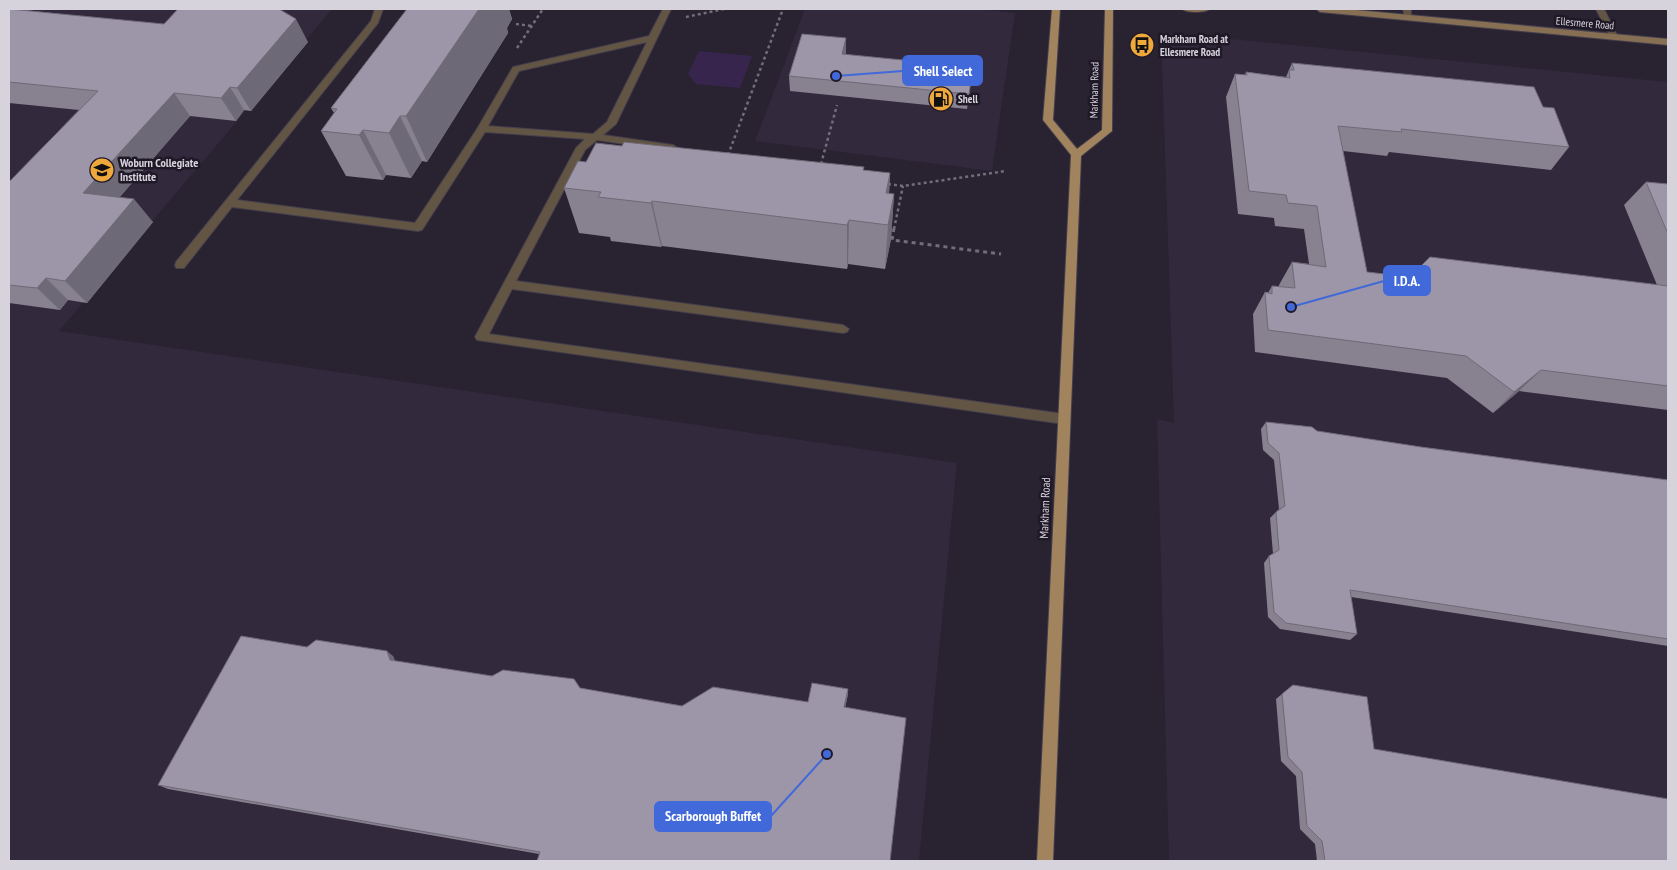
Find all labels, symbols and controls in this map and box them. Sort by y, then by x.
street label: Ellesmere Road [1555,13,1615,33]
bus stop icon: Markham Road at Ellesmere Road [1129,32,1155,58]
place label: Markham Road at Ellesmere Road [1160,32,1229,59]
callout: Shell Select [903,56,982,85]
text: Shell Select [914,62,972,80]
street label: Markham Road [1087,62,1101,118]
fuel station icon: Shell [928,86,954,112]
place label: Shell [958,92,978,106]
place label: Woburn Collegiate Institute [119,155,198,184]
school or university icon: Woburn Collegiate Institute [89,157,115,183]
callout: I.D.A. [1384,266,1430,295]
text: I.D.A. [1394,272,1420,290]
street label: Markham Road [1036,477,1053,539]
callout: Scarborough Buffet [655,802,771,831]
text: Scarborough Buffet [665,807,761,825]

